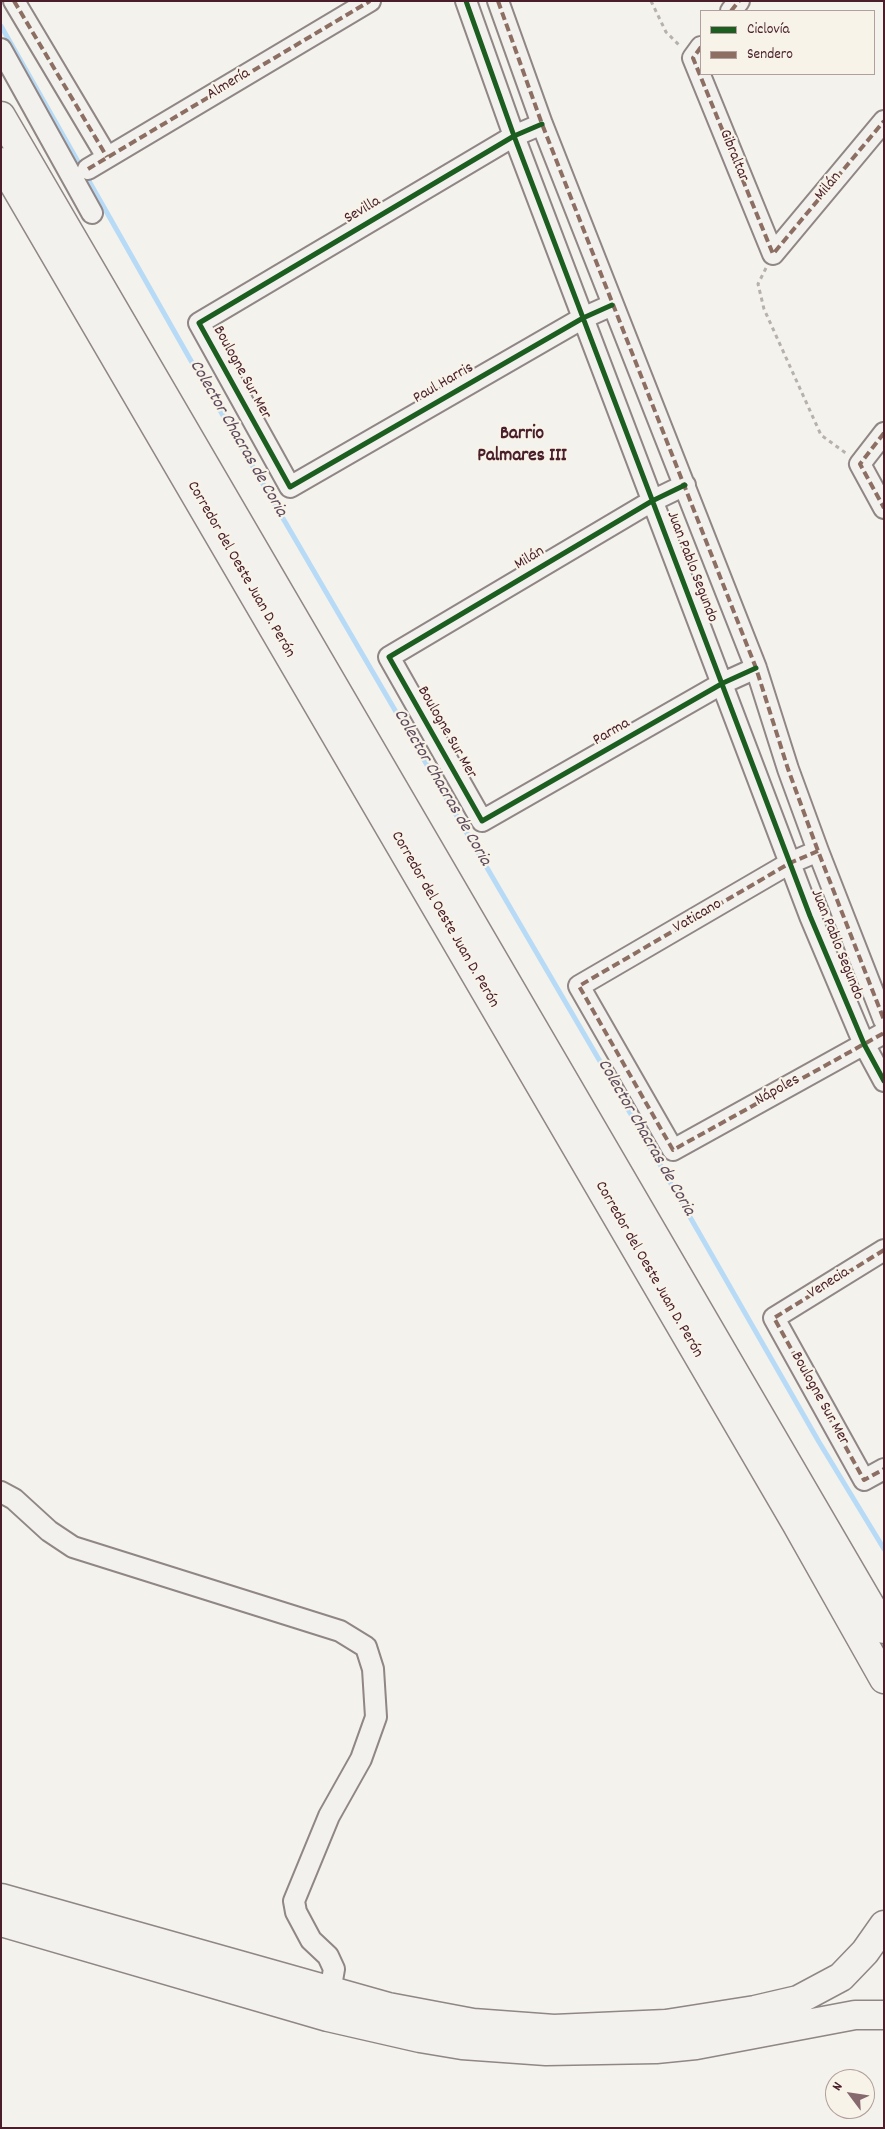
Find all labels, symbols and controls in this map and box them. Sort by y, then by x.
legend [700,10,875,75]
text: Ciclovía [747,19,789,41]
text: Sendero [747,44,793,66]
street label: Almería [204,65,254,105]
street label: Gibraltar [714,127,752,185]
street label: Milán [812,169,846,205]
street label: Sevilla [341,193,385,229]
street label: Boulogne Sur Mer [208,323,274,423]
water label: Colector Chacras de Coria [183,357,291,521]
street label: Paul Harris [410,359,478,409]
district label: Barrio Palmares III [477,424,567,468]
street label: Corredor del Oeste Juan D. Perón [182,478,298,662]
street label: Juan Pablo Segundo [661,509,721,625]
street label: Milán [512,543,548,575]
street label: Boulogne Sur Mer [412,683,480,783]
water label: Colector Chacras de Coria [387,706,495,870]
street label: Parma [590,715,634,751]
street label: Corredor del Oeste Juan D. Perón [386,828,502,1012]
street label: Juan Pablo Segundo [805,887,867,1003]
street label: Vaticano [670,896,726,938]
water label: Colector Chacras de Coria [591,1056,699,1220]
street label: Nápoles [752,1071,804,1111]
street label: Corredor del Oeste Juan D. Perón [590,1178,706,1362]
street label: Venecia [804,1264,854,1304]
street label: Boulogne Sur Mer [786,1349,852,1449]
north arrow [825,2069,875,2119]
text: N [828,2079,848,2095]

